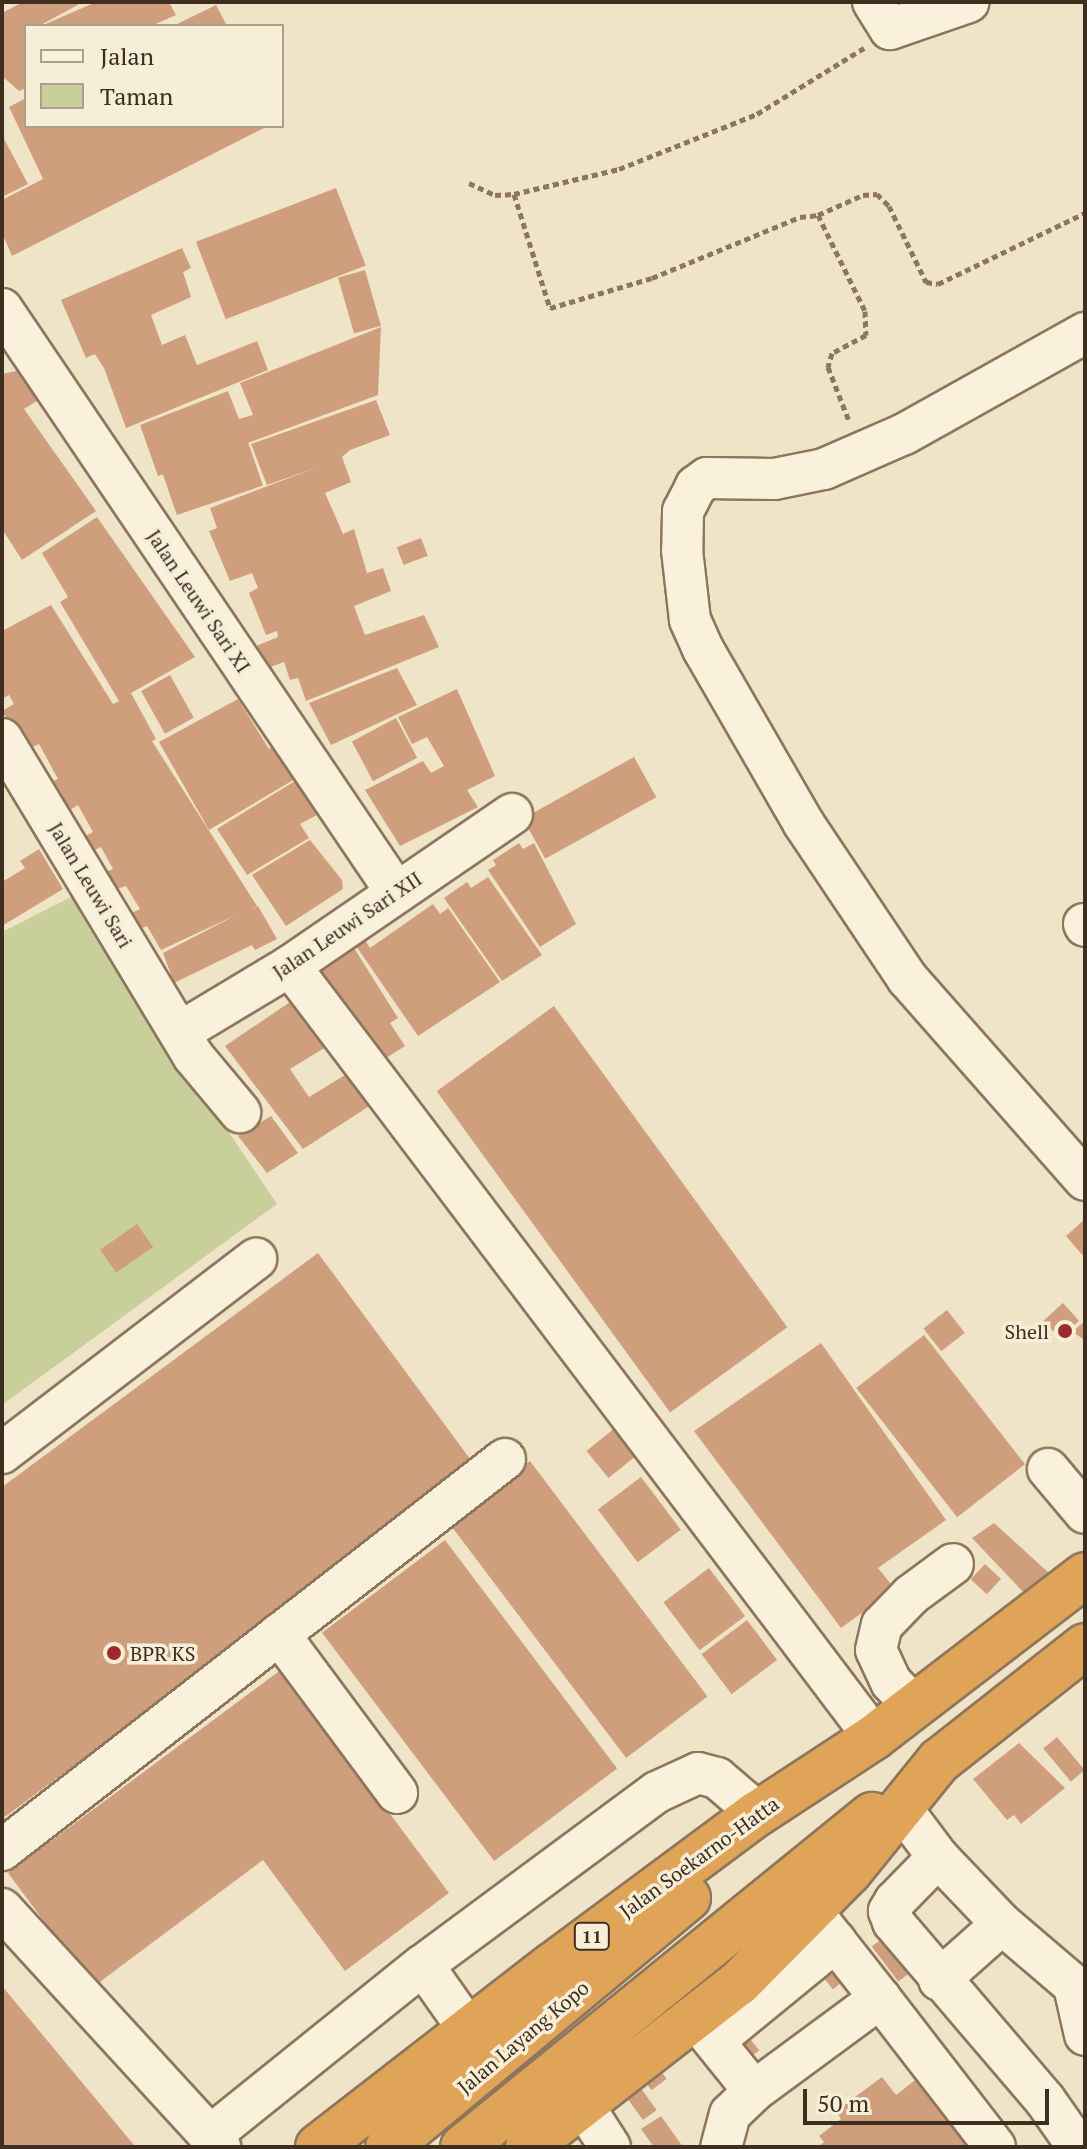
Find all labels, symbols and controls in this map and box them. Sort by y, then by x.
legend [24,24,284,128]
text: Jalan [100,40,154,72]
text: Taman [100,80,173,112]
street label: Jalan Leuwi Sari XI [142,525,256,677]
street label: Jalan Leuwi Sari [44,818,138,952]
street label: Jalan Leuwi Sari XII [268,866,426,984]
place label: Shell [1004,1319,1049,1343]
marker: Shell [1056,1322,1074,1340]
place label: BPR KS [130,1641,195,1665]
marker: BPR KS [105,1644,123,1662]
street label: Jalan Soekarno-Hatta [615,1791,783,1923]
road number: 11 [572,1922,612,1950]
street label: Jalan Layang Kopo [453,1975,593,2099]
scale bar [807,2073,1053,2123]
text: 50 m [817,2087,869,2119]

